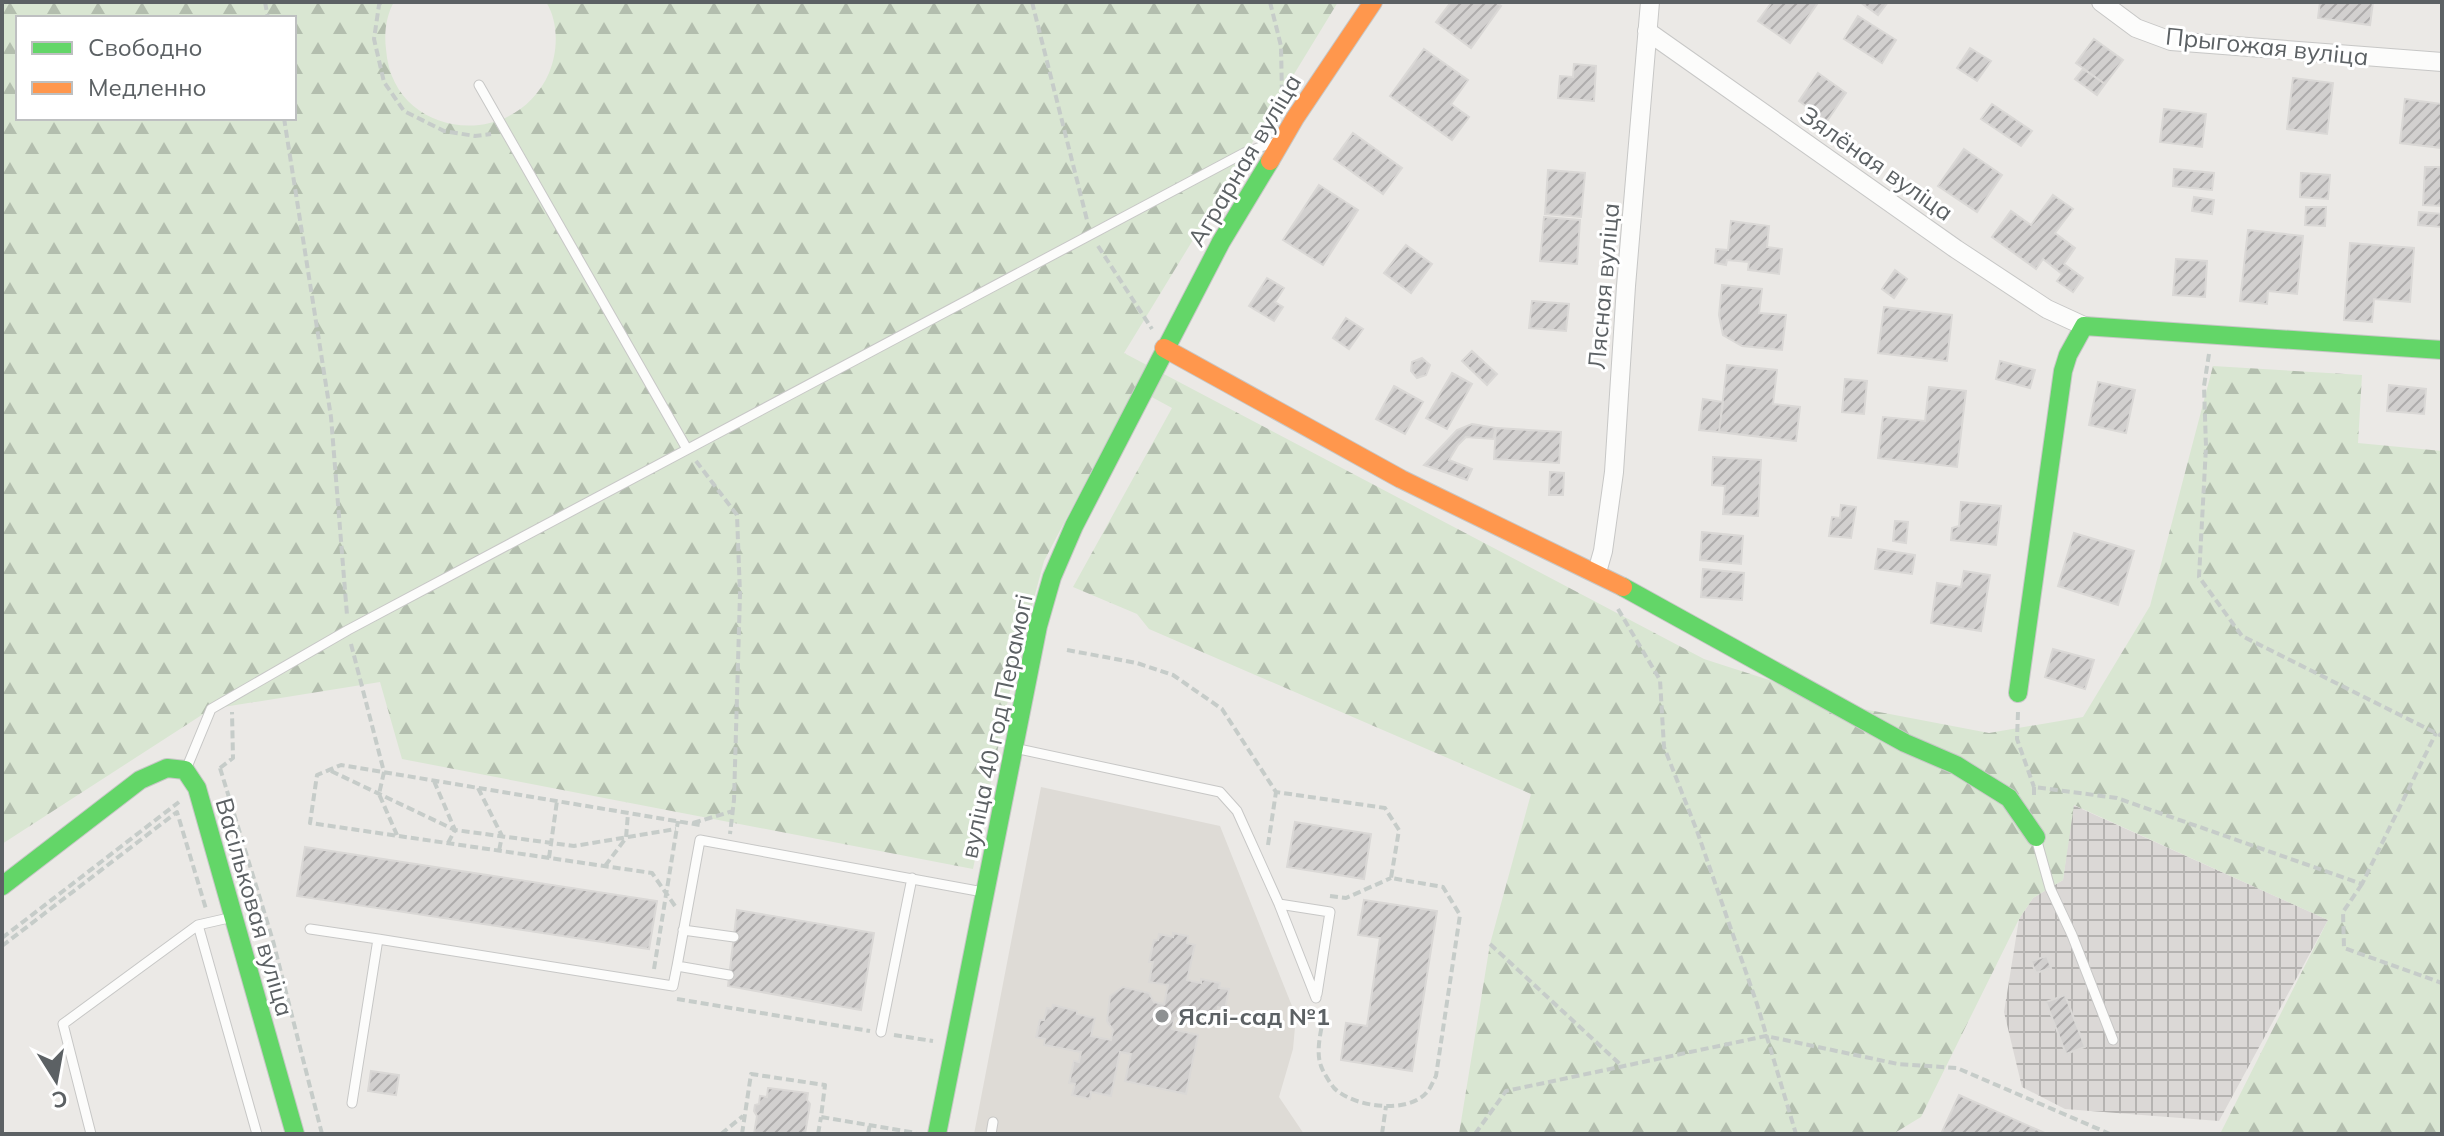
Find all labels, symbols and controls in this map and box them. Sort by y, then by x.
legend [16,16,296,120]
street label: Прыгожая вуліца [2164,20,2370,72]
text: Свободно [88,32,203,62]
street label: Аграрная вуліца [1181,68,1307,252]
text: Медленно [88,72,207,102]
street label: Зялёная вуліца [1795,99,1959,227]
street label: Лясная вуліца [1581,202,1625,370]
street label: вуліца 40 год Перамогі [953,591,1039,861]
street label: Васільковая вуліца [209,794,301,1020]
place label: Яслі-сад №1 [1178,1001,1330,1031]
marker: Яслі-сад №1 [1153,1007,1171,1025]
north arrow [16,1040,96,1120]
text: С [50,1084,70,1115]

